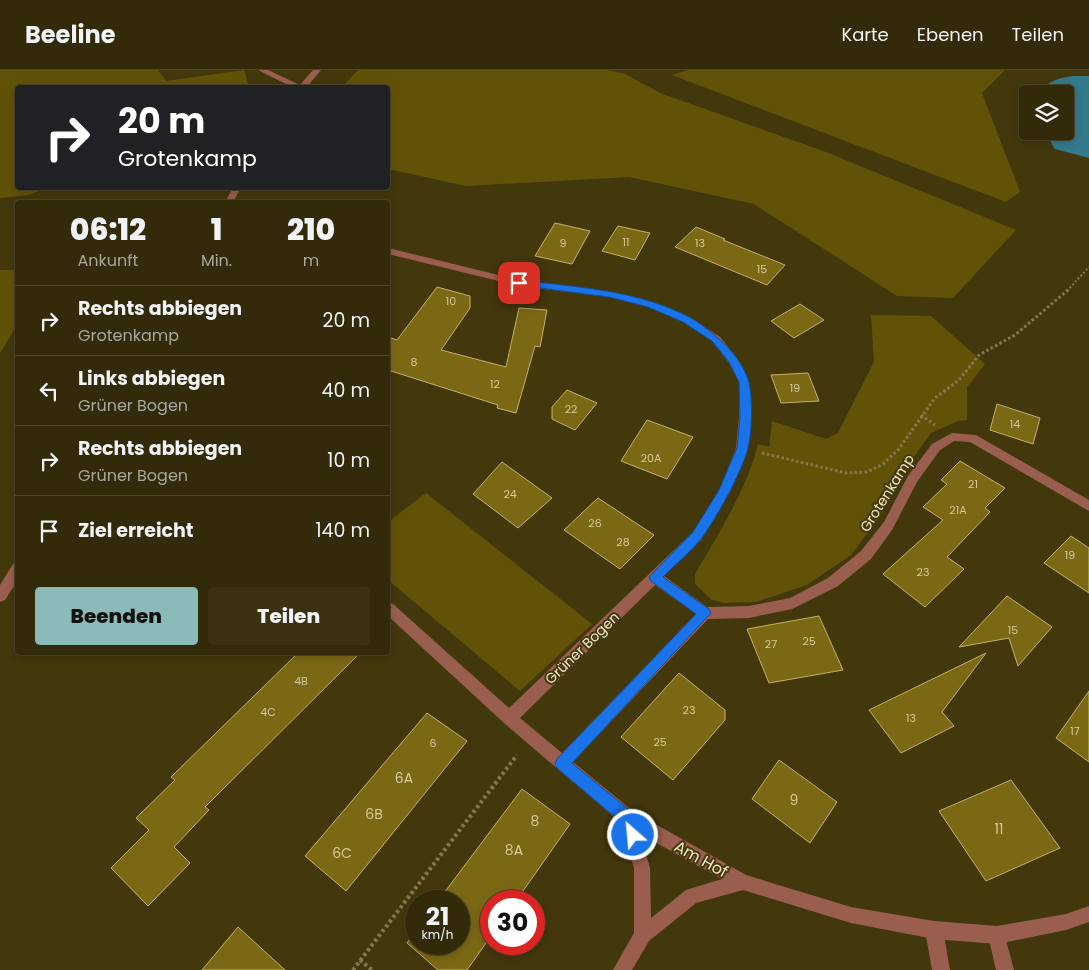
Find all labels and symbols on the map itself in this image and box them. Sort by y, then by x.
house number: 11 [622,234,630,250]
house number: 9 [560,235,567,251]
house number: 13 [695,235,705,251]
house number: 15 [757,261,767,277]
pin [498,262,540,304]
house number: 10 [446,293,456,309]
house number: 8 [411,354,418,370]
house number: 12 [490,376,500,392]
house number: 19 [790,380,800,396]
house number: 22 [565,401,577,417]
house number: 14 [1010,416,1020,432]
house number: 20A [641,450,662,466]
street label: Grotenkamp [855,450,919,536]
house number: 21 [968,476,978,492]
house number: 24 [503,486,517,502]
house number: 21A [949,502,967,518]
house number: 26 [588,515,602,531]
house number: 28 [616,534,630,550]
house number: 19 [1065,547,1075,563]
house number: 23 [917,564,929,580]
street label: Grüner Bogen [540,607,624,689]
house number: 15 [1008,622,1018,638]
house number: 25 [802,633,816,649]
house number: 27 [765,636,777,652]
house number: 4B [294,673,308,689]
house number: 23 [683,702,695,718]
house number: 4C [260,704,276,720]
house number: 13 [906,710,916,726]
house number: 17 [1070,723,1080,739]
house number: 25 [653,734,667,750]
house number: 6 [430,735,437,751]
house number: 6A [395,768,413,788]
house number: 9 [790,790,798,810]
house number: 6B [365,804,383,824]
position arrow [606,808,658,860]
house number: 8 [531,811,540,831]
house number: 11 [995,819,1003,839]
street label: Am Hof [670,835,732,883]
house number: 8A [505,840,523,860]
house number: 6C [332,843,352,863]
speed limit sign: 30 [480,890,545,955]

